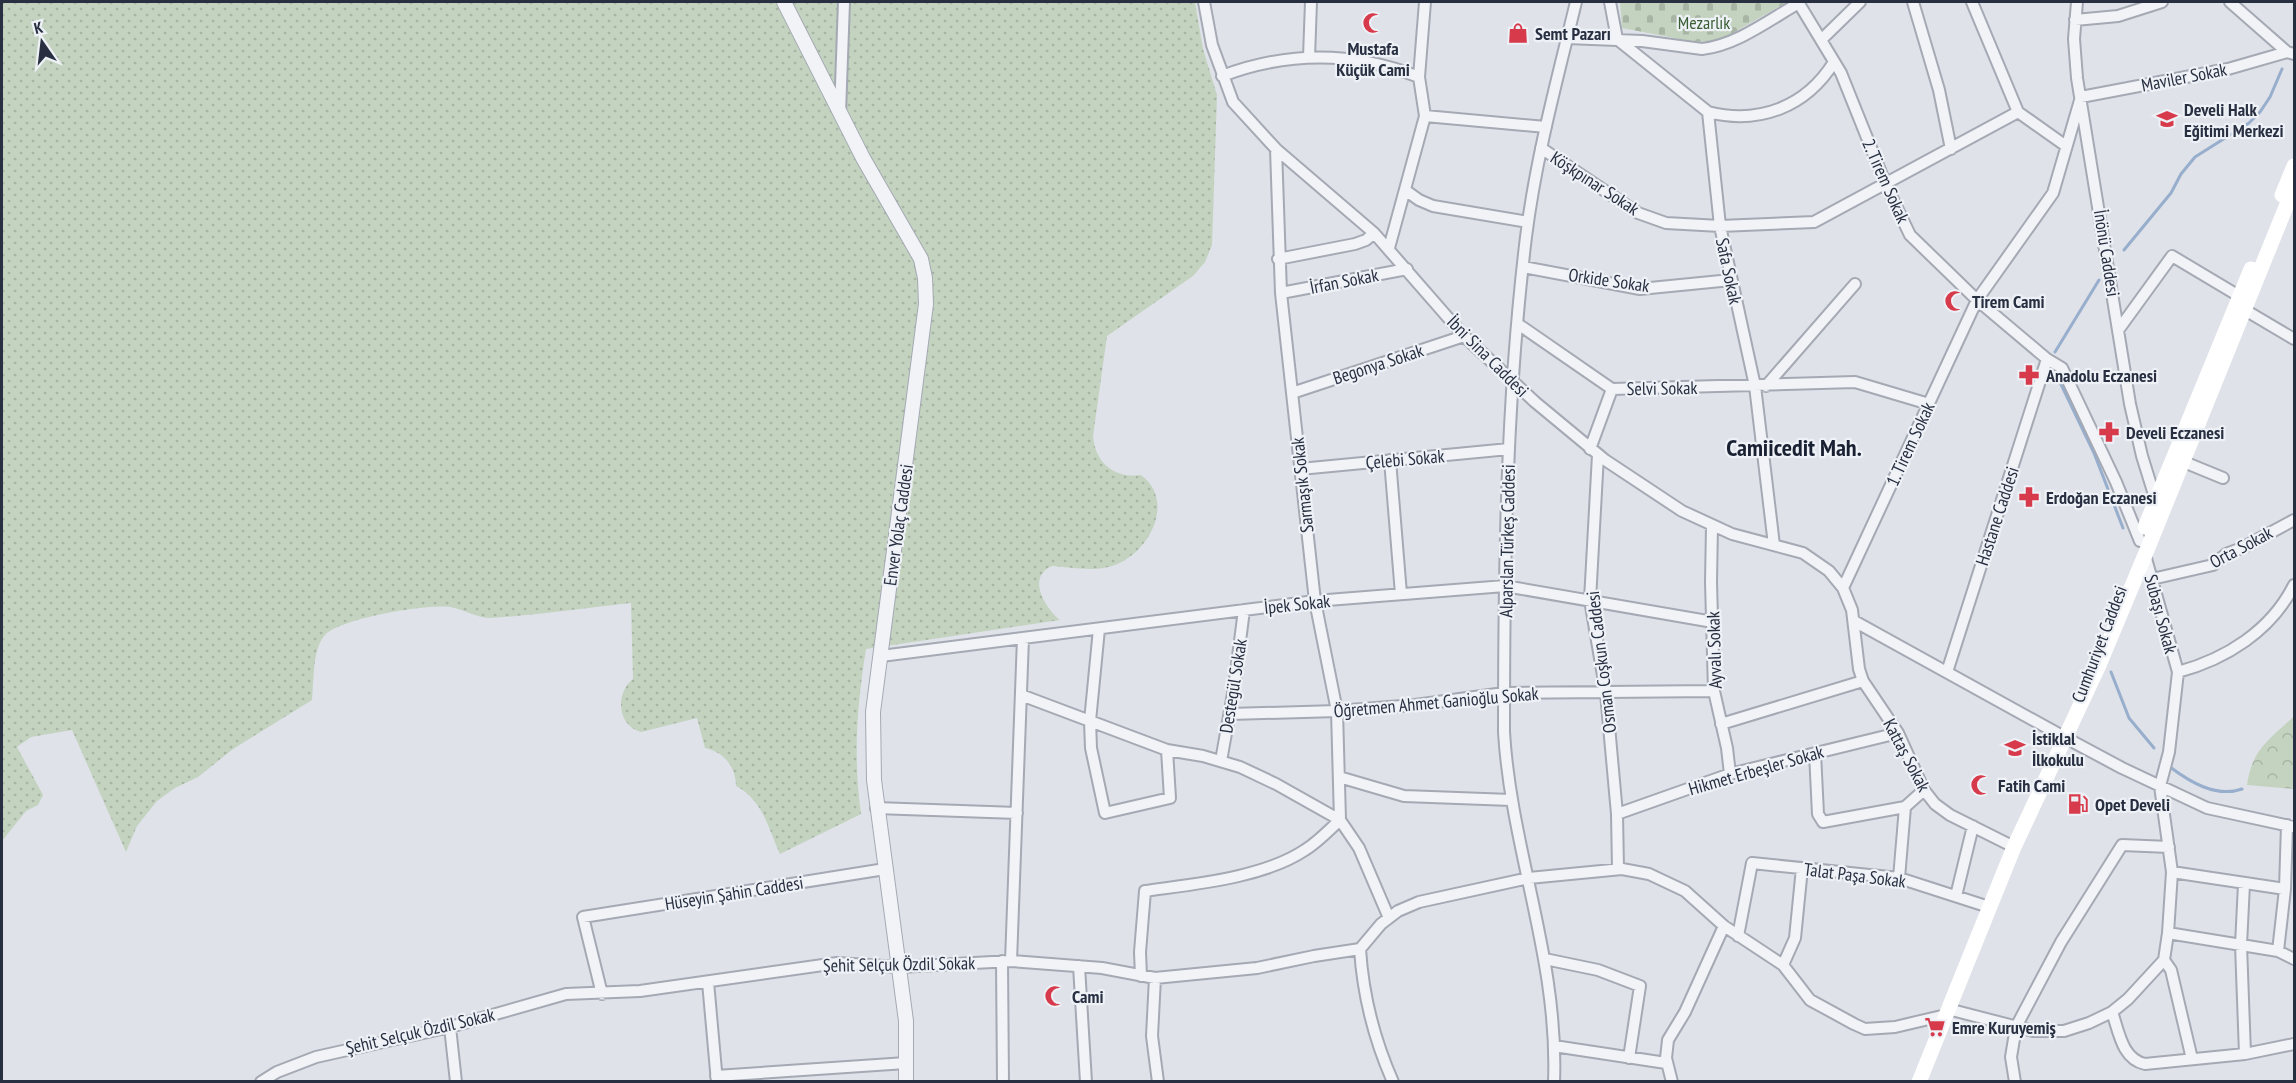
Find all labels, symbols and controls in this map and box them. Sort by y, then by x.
mosque icon: Mustafa Küçük Cami [1361,11,1385,35]
park label: Mezarlık [1678,11,1730,34]
north arrow [12,12,72,72]
text: K [32,17,45,38]
shop icon: Semt Pazarı [1506,21,1530,45]
place label: Semt Pazarı [1535,22,1611,45]
place label: Mustafa Küçük Cami [1336,37,1410,81]
street label: Maviler Sokak [2139,57,2229,97]
place label: Develi Halk Eğitimi Merkezi [2184,98,2284,142]
school or university icon: Develi Halk Eğitimi Merkezi [2155,107,2179,131]
street label: 2. Tirem Sokak [1857,135,1915,227]
street label: Köşkpınar Sokak [1546,146,1644,220]
street label: İnönü Caddesi [2089,208,2125,298]
street label: Safa Sokak [1711,236,1747,306]
street label: İrfan Sokak [1308,263,1380,299]
street label: Orkide Sokak [1567,263,1651,297]
mosque icon: Tirem Cami [1943,289,1967,313]
place label: Tirem Cami [1972,290,2044,313]
street label: İbni Sina Caddesi [1442,310,1534,402]
street label: Begonya Sokak [1330,339,1426,389]
pharmacy icon: Anadolu Eczanesi [2017,363,2041,387]
place label: Anadolu Eczanesi [2045,364,2157,387]
street label: Selvi Sokak [1626,376,1698,400]
street label: 1. Tirem Sokak [1881,398,1939,490]
pharmacy icon: Develi Eczanesi [2097,420,2121,444]
place label: Develi Eczanesi [2126,421,2224,444]
district label: Camiicedit Mah. [1726,432,1862,463]
street label: Sarmaşık Sokak [1286,436,1318,534]
street label: Çelebi Sokak [1365,444,1445,474]
street label: Enver Yolaç Caddesi [878,463,918,587]
street label: Alparslan Türkeş Caddesi [1494,464,1520,618]
street label: Hastane Caddesi [1970,464,2024,568]
pharmacy icon: Erdoğan Eczanesi [2017,485,2041,509]
place label: Erdoğan Eczanesi [2046,486,2157,509]
street label: Orta Sokak [2206,521,2276,573]
street label: Subaşı Sokak [2139,572,2183,656]
street label: Cumhuriyet Caddesi [2066,582,2132,706]
street label: İpek Sokak [1263,589,1331,619]
street label: Osman Coşkun Caddesi [1581,590,1621,734]
street label: Ayvalı Sokak [1701,611,1727,689]
street label: Destegül Sokak [1214,637,1252,735]
street label: Öğretmen Ahmet Ganioğlu Sokak [1333,682,1539,722]
street label: Kattaş Sokak [1878,715,1936,795]
place label: İstiklal İlkokulu [2032,727,2084,771]
school or university icon: İstiklal İlkokulu [2003,736,2027,760]
street label: Hikmet Erbeşler Sokak [1686,740,1826,800]
mosque icon: Fatih Cami [1969,773,1993,797]
place label: Fatih Cami [1998,774,2065,797]
fuel station icon: Opet Develi [2066,792,2090,816]
place label: Opet Develi [2095,793,2170,816]
street label: Talat Paşa Sokak [1803,857,1907,893]
street label: Hüseyin Şahin Caddesi [663,871,805,915]
street label: Şehit Selçuk Özdil Sokak [823,951,975,977]
mosque icon: Cami [1043,984,1067,1008]
place label: Cami [1072,985,1104,1008]
street label: Şehit Selçuk Özdil Sokak [343,1003,497,1059]
supermarket icon: Emre Kuruyemiş [1923,1015,1947,1039]
place label: Emre Kuruyemiş [1952,1016,2056,1039]

